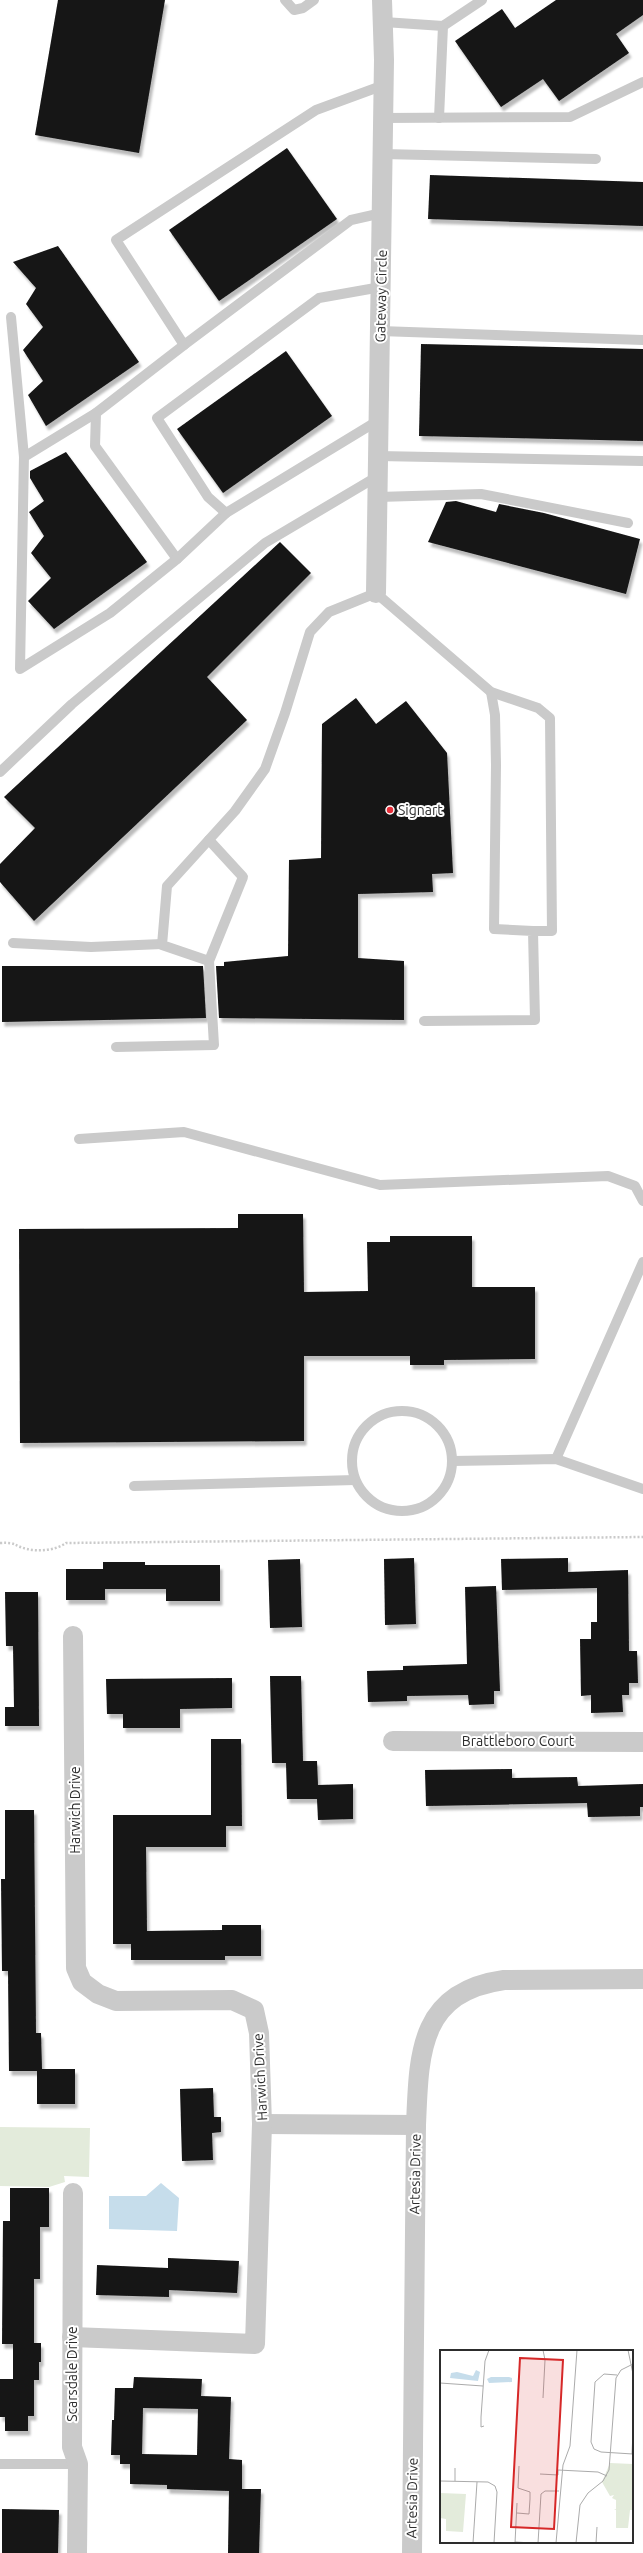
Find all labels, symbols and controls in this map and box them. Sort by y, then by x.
street label: Gateway Circle [372,249,390,343]
place label: Signart [398,802,443,818]
marker: Signart [385,805,395,815]
street label: Brattleboro Court [462,1733,575,1749]
street label: Harwich Drive [67,1766,83,1854]
street label: Harwich Drive [250,2033,270,2121]
street label: Artesia Drive [406,2134,424,2214]
street label: Scarsdale Drive [64,2326,80,2422]
inset map [440,2350,633,2543]
street label: Artesia Drive [403,2458,421,2538]

